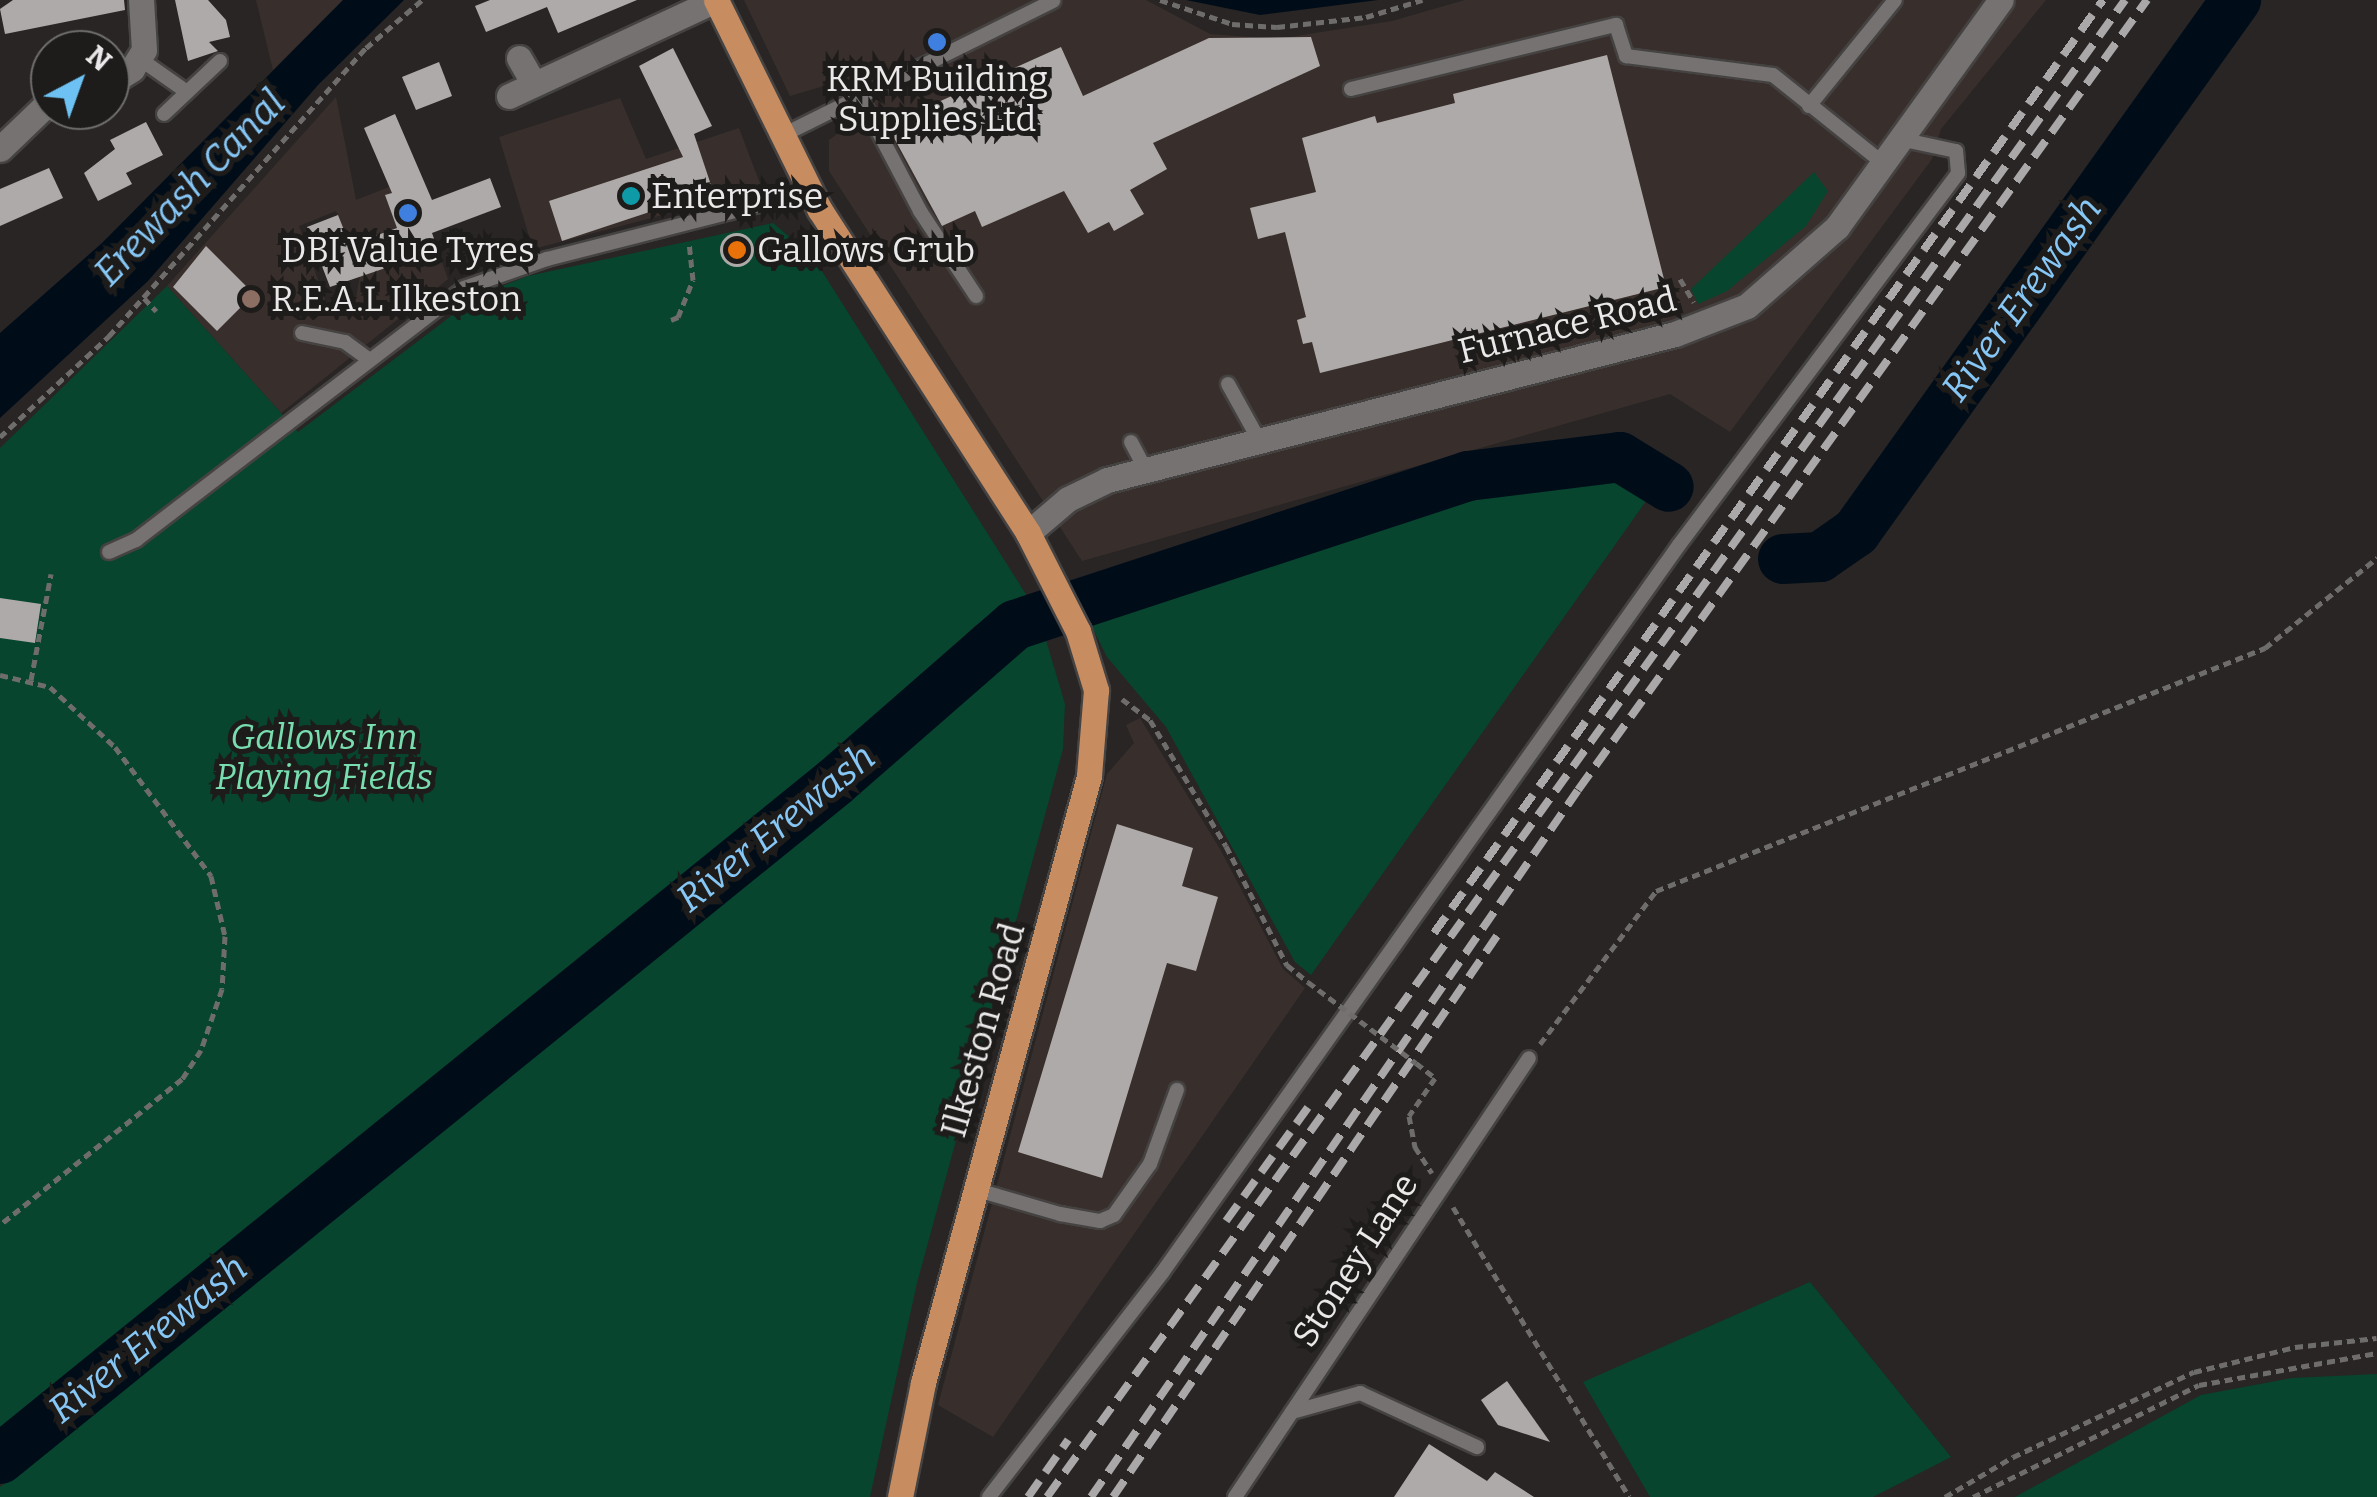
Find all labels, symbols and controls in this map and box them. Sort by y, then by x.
north arrow [30,30,130,130]
marker: KRM Building Supplies Ltd [926,31,948,53]
text: N [80,39,118,78]
place label: KRM Building Supplies Ltd [826,58,1048,140]
water label: Erewash Canal [85,81,295,295]
place label: Enterprise [651,175,823,217]
marker: Enterprise [620,185,642,207]
water label: River Erewash [1933,188,2111,410]
marker: DBI Value Tyres [397,202,419,224]
place label: DBI Value Tyres [281,229,535,271]
place label: Gallows Grub [757,229,975,271]
marker: Gallows Grub [726,239,748,261]
place label: R.E.A.L Ilkeston [271,278,521,320]
street label: Furnace Road [1454,278,1680,372]
marker: R.E.A.L Ilkeston [240,288,262,310]
park label: Gallows Inn Playing Fields [215,716,433,798]
water label: River Erewash [668,734,884,922]
street label: Ilkeston Road [932,918,1034,1142]
street label: Stoney Lane [1283,1165,1427,1355]
water label: River Erewash [40,1245,256,1433]

